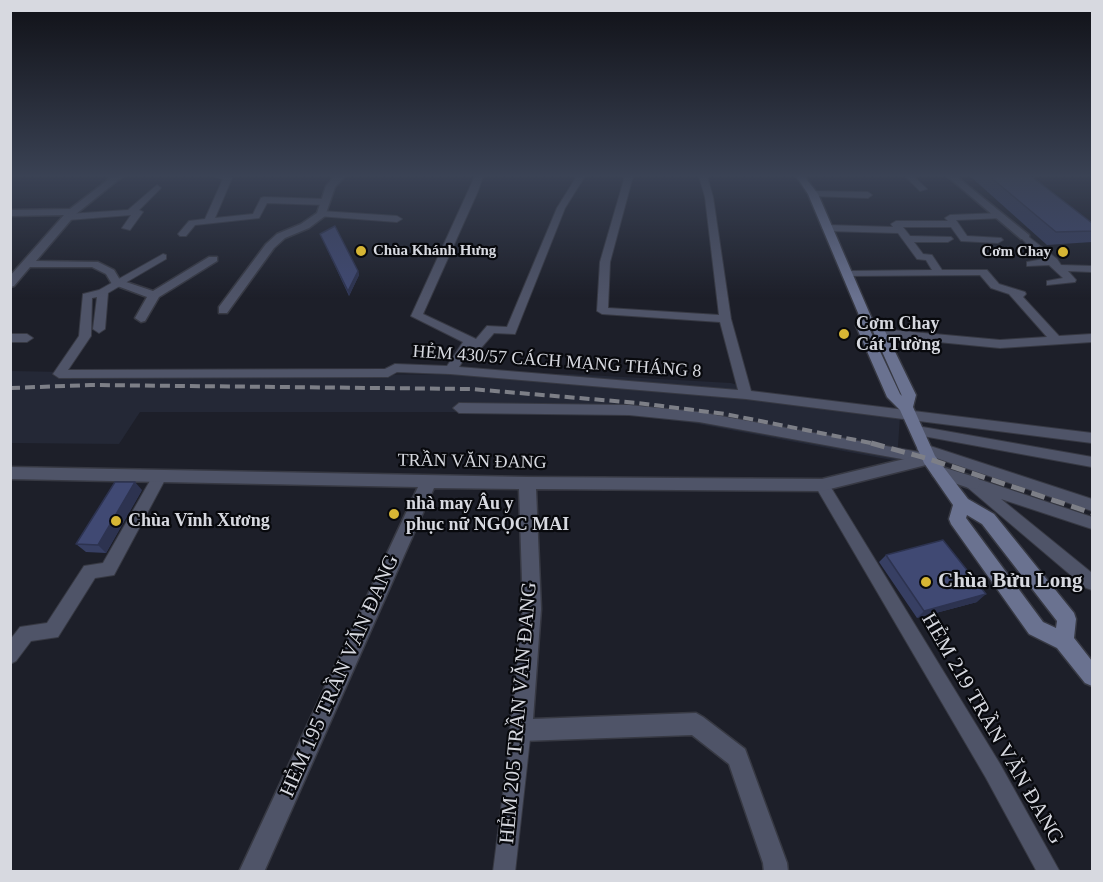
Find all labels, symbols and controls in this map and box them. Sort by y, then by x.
place label: Chùa Khánh Hưng [373,242,496,260]
place label: Cơm Chay [981,243,1051,261]
marker: Chùa Khánh Hưng [354,244,368,258]
marker: Cơm Chay [1056,245,1070,259]
place label: Cơm Chay Cát Tường [856,313,940,356]
marker: Cơm Chay Cát Tường [837,327,851,341]
street label: HẺM 430/57 CÁCH MẠNG THÁNG 8 [412,341,702,383]
street label: TRẦN VĂN ÐANG [397,450,547,474]
place label: nhà may Âu y phục nữ NGỌC MAI [406,493,569,536]
marker: nhà may Âu y phục nữ NGỌC MAI [387,507,401,521]
place label: Chùa Vĩnh Xương [128,510,270,532]
marker: Chùa Vĩnh Xương [109,514,123,528]
street label: HẺM 195 TRẦN VĂN ÐANG [275,551,405,801]
place label: Chùa Bửu Long [938,569,1082,595]
marker: Chùa Bửu Long [919,575,933,589]
street label: HẺM 205 TRẦN VĂN ÐANG [495,581,543,845]
street label: HẺM 219 TRẦN VĂN ÐANG [915,609,1069,849]

